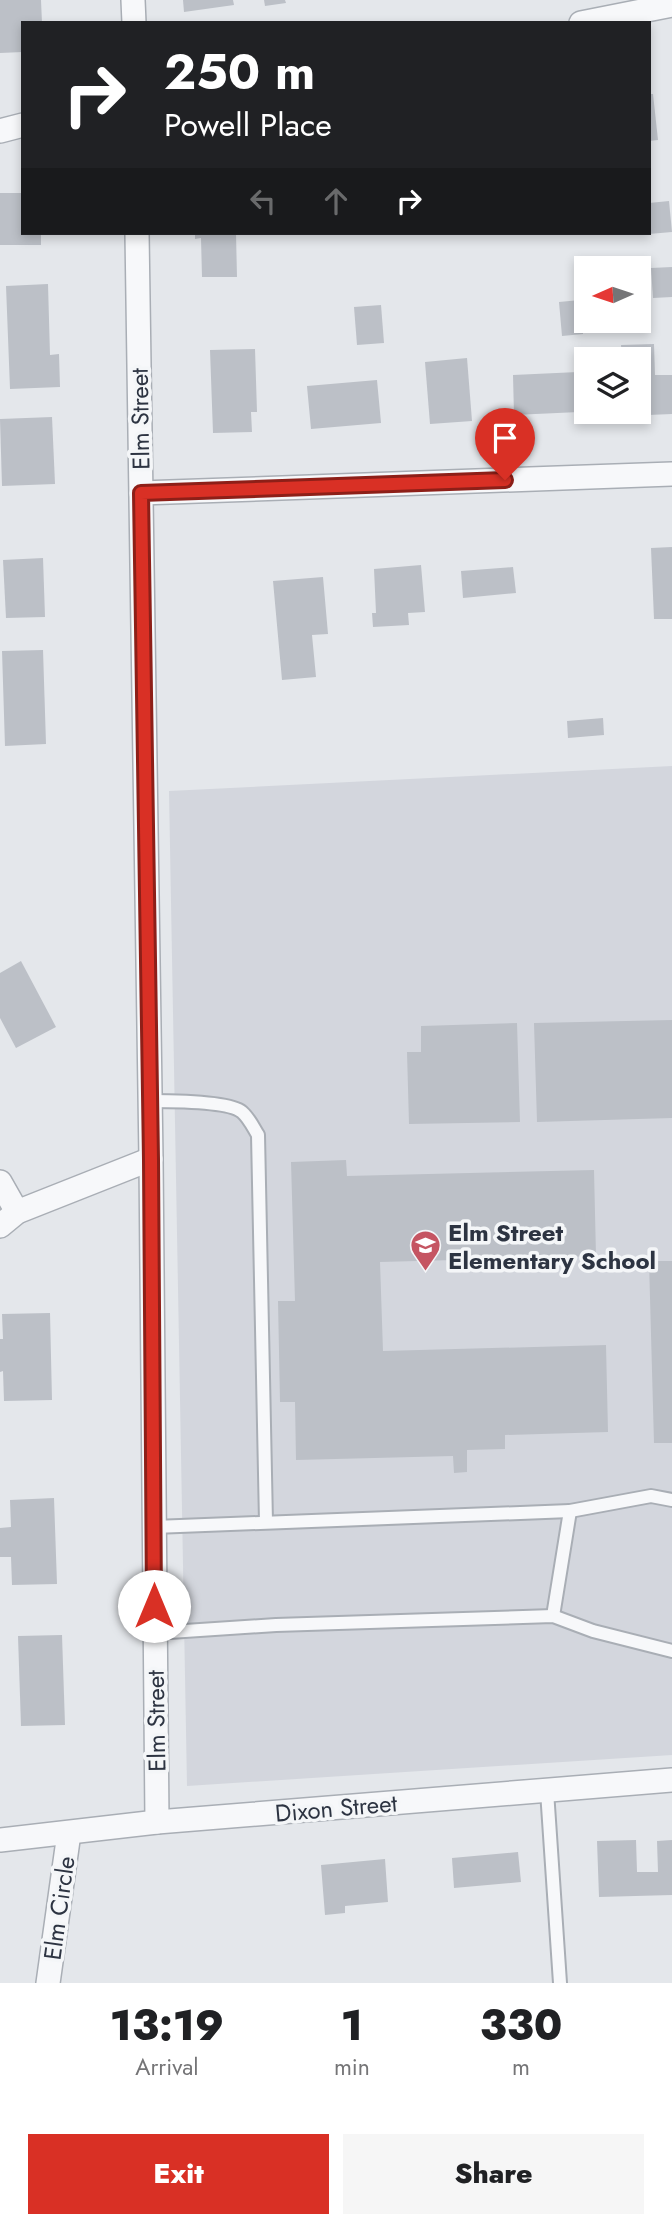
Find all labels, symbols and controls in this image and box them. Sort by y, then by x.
text: 250 m [164,37,315,107]
icon: right [49,49,140,140]
text: Powell Place [164,102,332,148]
icon: left [244,182,282,220]
icon: ahead [317,182,355,220]
icon: right [390,182,428,220]
north arrow [574,256,651,332]
map controls [574,256,651,424]
button: layers [574,347,651,424]
street label: Elm Street [122,368,158,470]
pin [475,408,535,480]
icon: arrive [486,419,524,457]
place label: Elm Street Elementary School [448,1215,656,1278]
school or university icon: Elm Street Elementary School [408,1229,442,1273]
position arrow [117,1569,191,1643]
street label: Elm Street [138,1670,174,1772]
street label: Dixon Street [273,1785,399,1831]
street label: Elm Circle [34,1854,84,1962]
text: 13:19 [110,1995,224,2056]
text: 1 [341,1995,363,2056]
text: 330 [480,1995,562,2056]
text: Arrival [135,2050,199,2084]
text: min [334,2050,370,2084]
text: m [512,2050,530,2084]
button: Exit [28,2134,329,2214]
button: Share [343,2134,644,2214]

